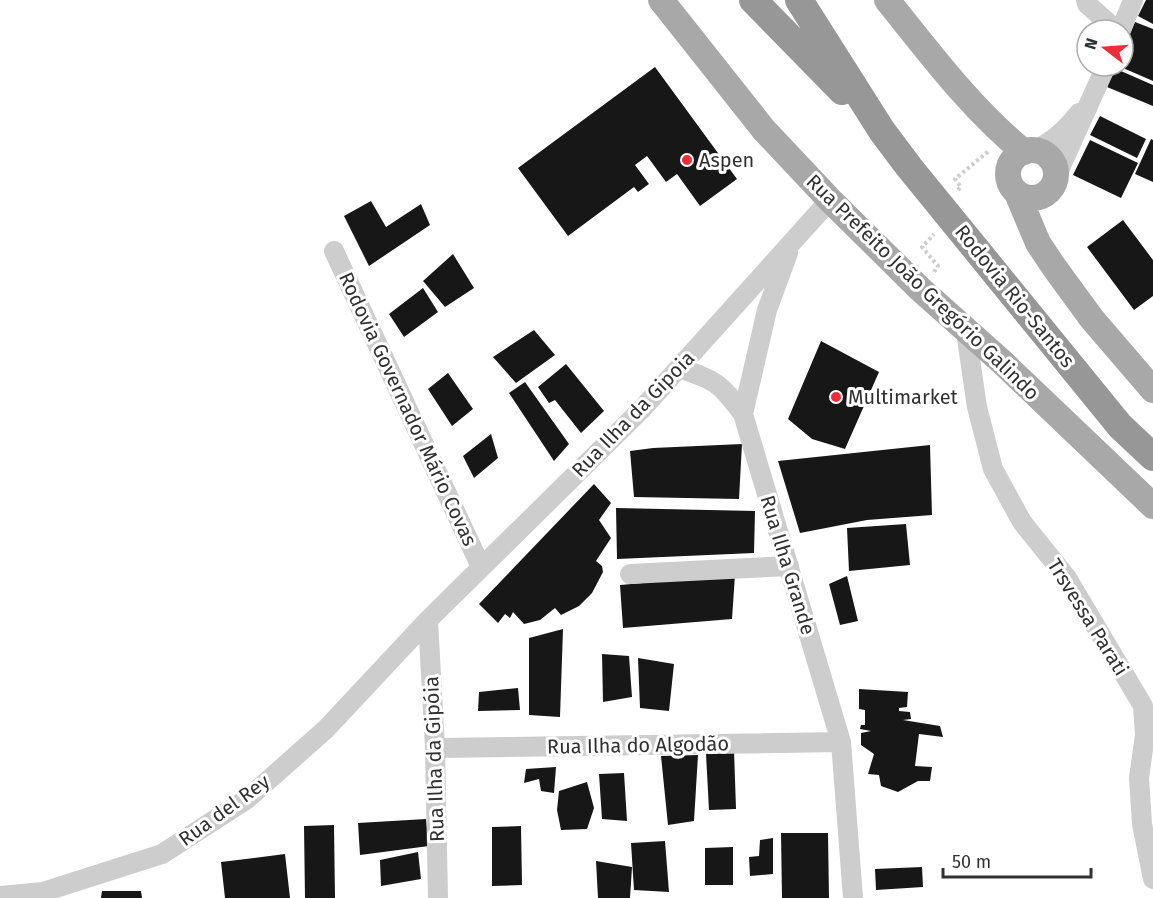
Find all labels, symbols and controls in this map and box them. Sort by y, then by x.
north arrow [1075,18,1135,78]
text: N [1080,36,1102,52]
place label: Aspen [699,148,754,172]
marker: Aspen [680,153,694,167]
street label: Rua Prefeito João Gregório Galindo [802,169,1044,405]
street label: Rodovia Rio-Santos [950,220,1080,372]
street label: Rodovia Governador Mário Covas [334,268,482,550]
street label: Rua Ilha da Gipoia [567,346,699,482]
place label: Multimarket [848,385,959,409]
marker: Multimarket [829,390,843,404]
street label: Rua Ilha Grande [755,492,821,638]
street label: Trsvessa Parati [1042,554,1134,680]
street label: Rua Ilha da Gipóia [419,676,449,842]
street label: Rua Ilha do Algodão [547,731,729,759]
street label: Rua del Rey [174,769,274,851]
scale bar [943,841,1092,879]
text: 50 m [952,851,991,873]

